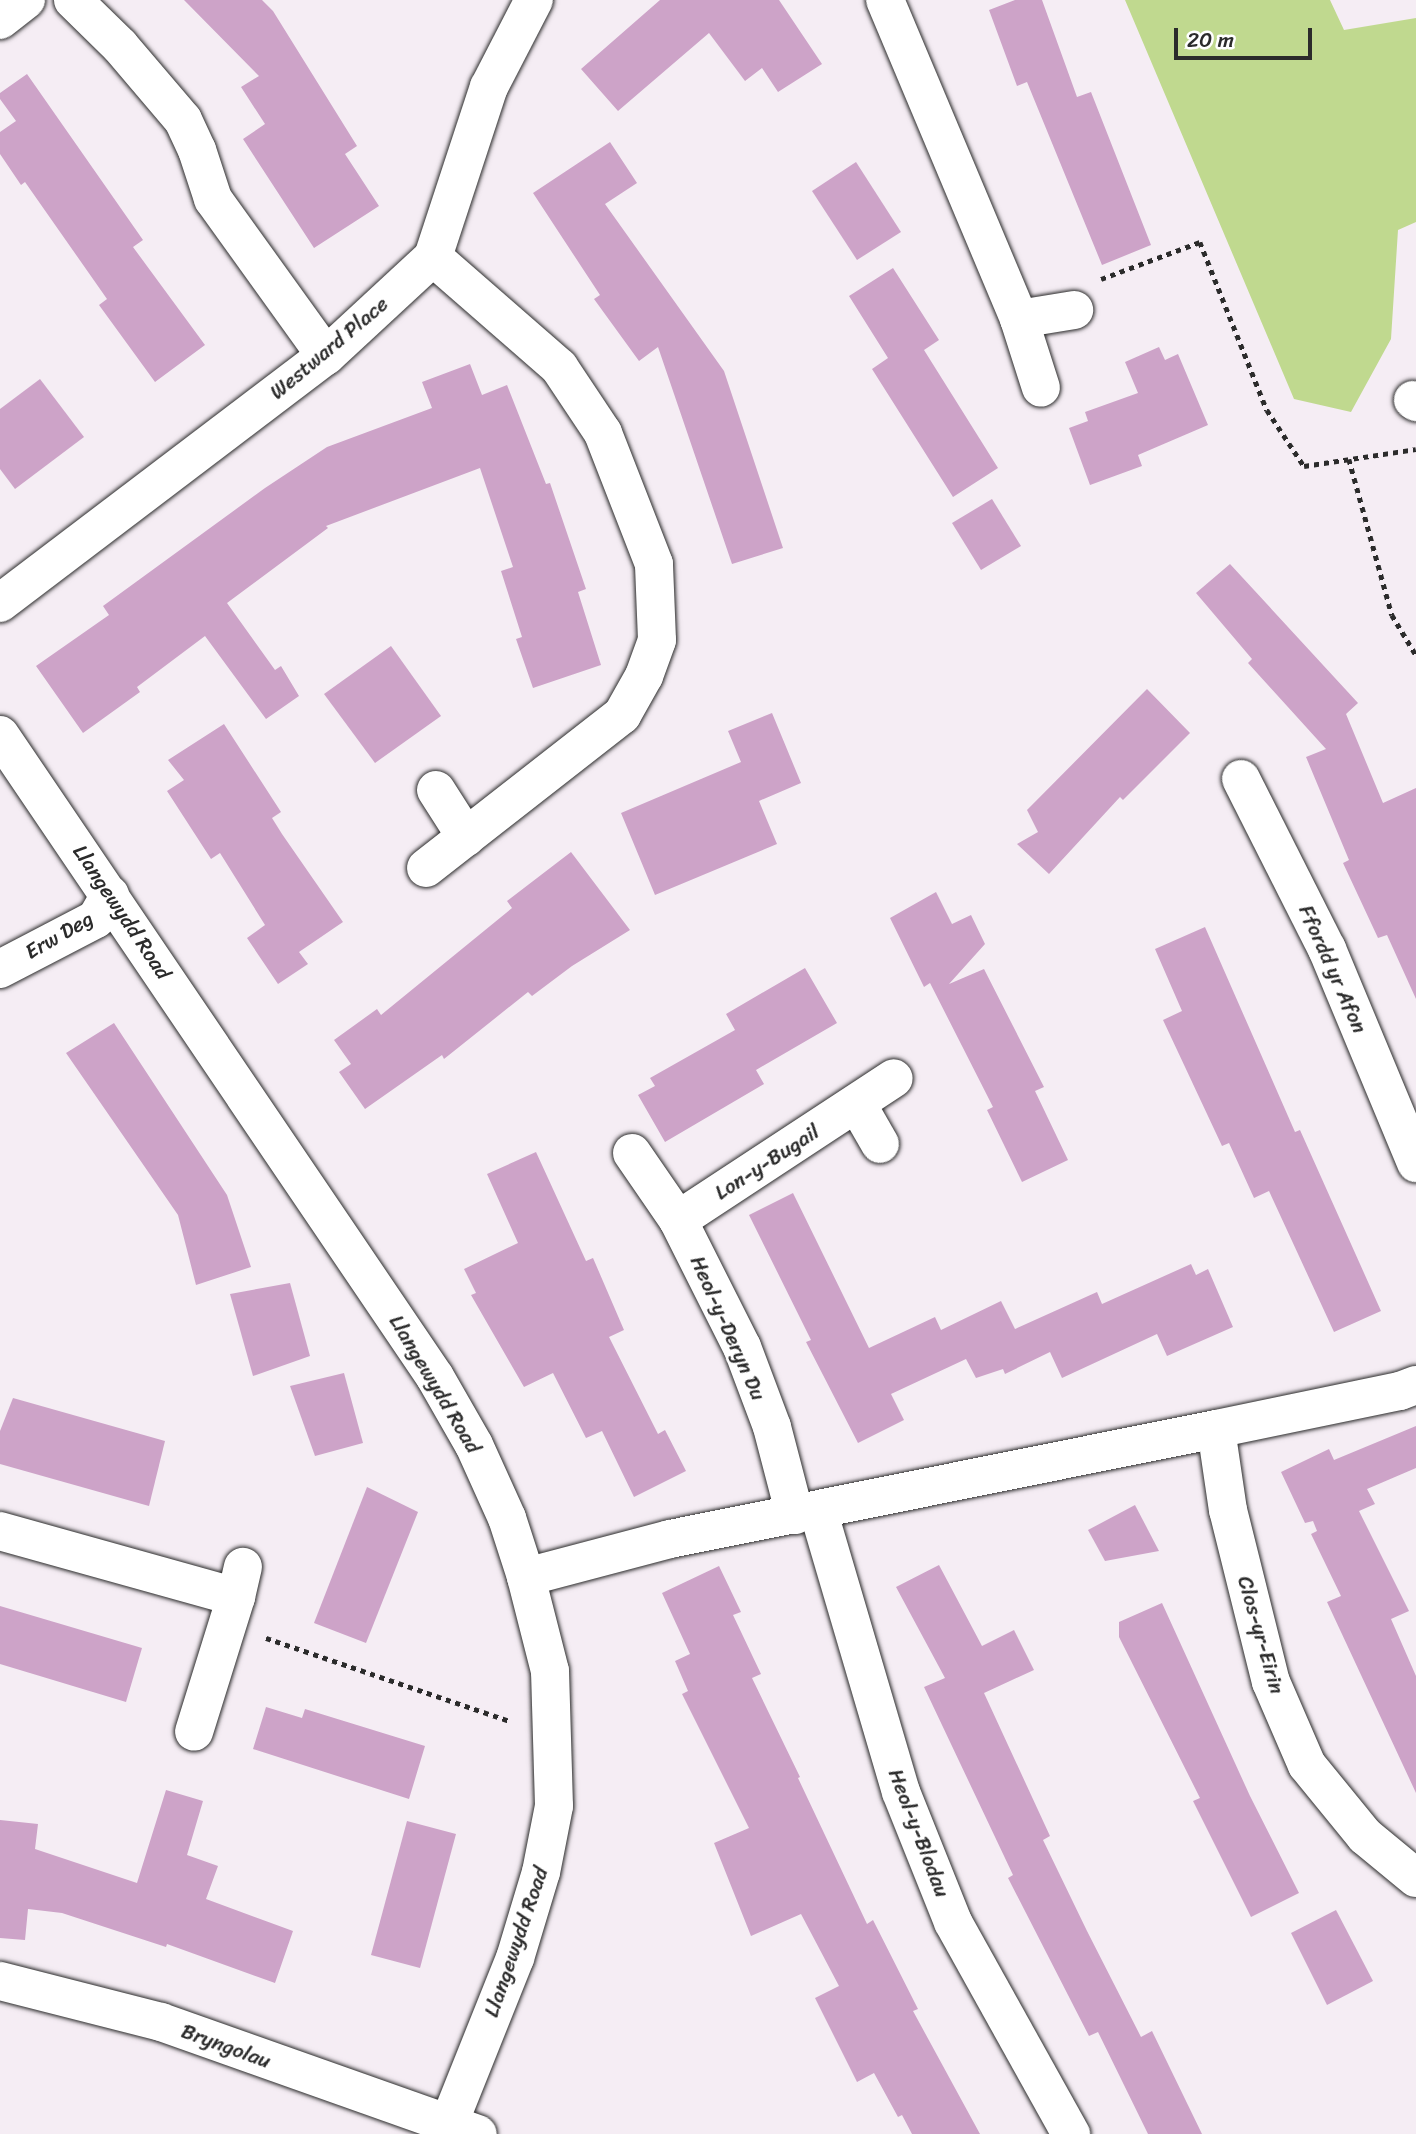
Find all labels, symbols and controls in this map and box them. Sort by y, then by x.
scale bar [1178,14,1316,58]
text: 20 m [1187,21,1234,59]
street label: Westward Place [265,291,393,405]
street label: Llangewydd Road [68,840,176,984]
street label: Ffordd yr Afon [1293,901,1373,1037]
street label: Erw Deg [21,906,97,964]
street label: Lon-y-Bugail [710,1119,824,1205]
street label: Heol-y-Deryn Du [685,1252,771,1404]
street label: Llangewydd Road [384,1310,486,1458]
street label: Clos-yr-Eirin [1232,1573,1290,1697]
street label: Heol-y-Blodau [883,1765,955,1901]
street label: Llangewydd Road [479,1864,553,2020]
street label: Bryngolau [178,2018,274,2074]

